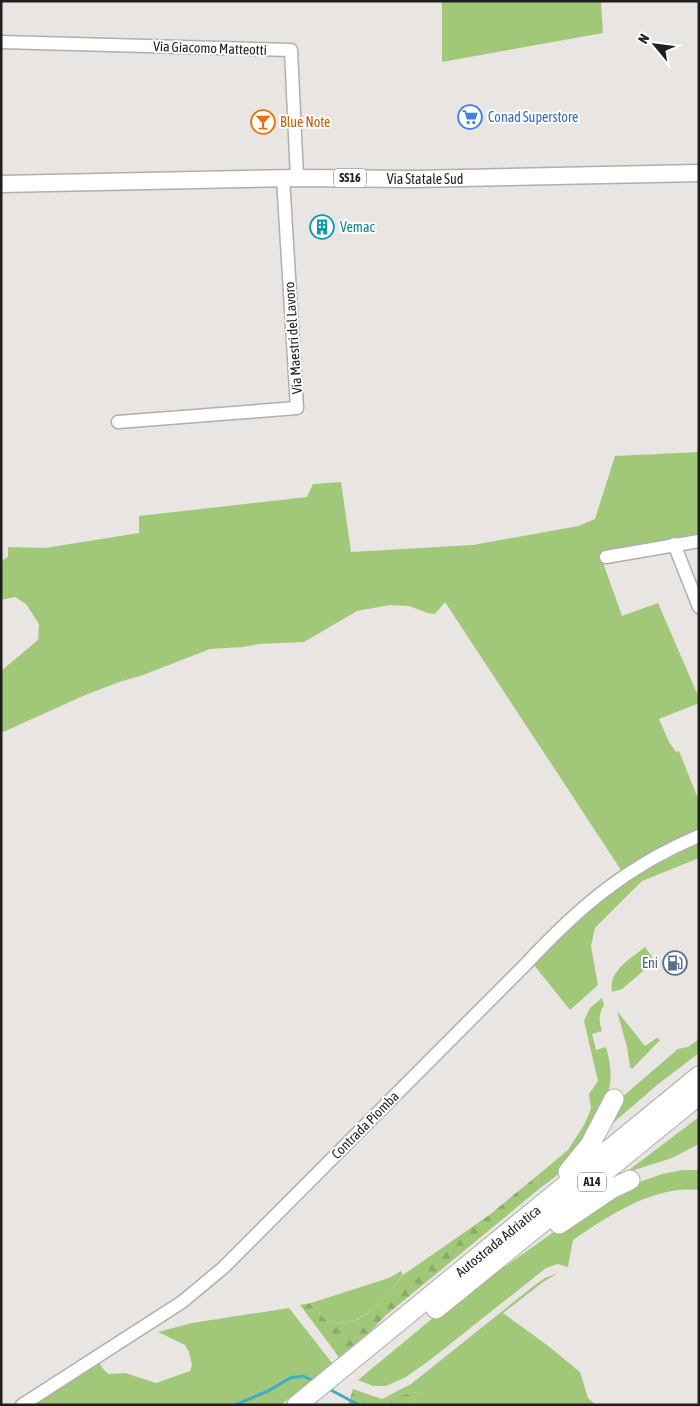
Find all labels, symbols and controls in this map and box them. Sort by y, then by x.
north arrow [630,20,680,70]
text: N [635,31,653,46]
street label: Via Giacomo Matteotti [153,38,267,58]
supermarket icon: Conad Superstore [457,104,483,130]
bar icon: Blue Note [250,109,276,135]
place label: Conad Superstore [488,109,578,125]
place label: Blue Note [280,114,330,130]
road number: SS16 [334,168,366,188]
street label: Via Statale Sud [387,171,463,187]
building icon: Vemac [309,214,335,240]
place label: Vemac [340,219,375,235]
street label: Via Maestri del Lavoro [281,281,305,395]
fuel station icon: Eni [662,950,688,976]
place label: Eni [642,955,658,971]
street label: Contrada Piomba [328,1088,402,1162]
road number: A14 [578,1172,606,1192]
street label: Autostrada Adriatica [452,1202,544,1280]

